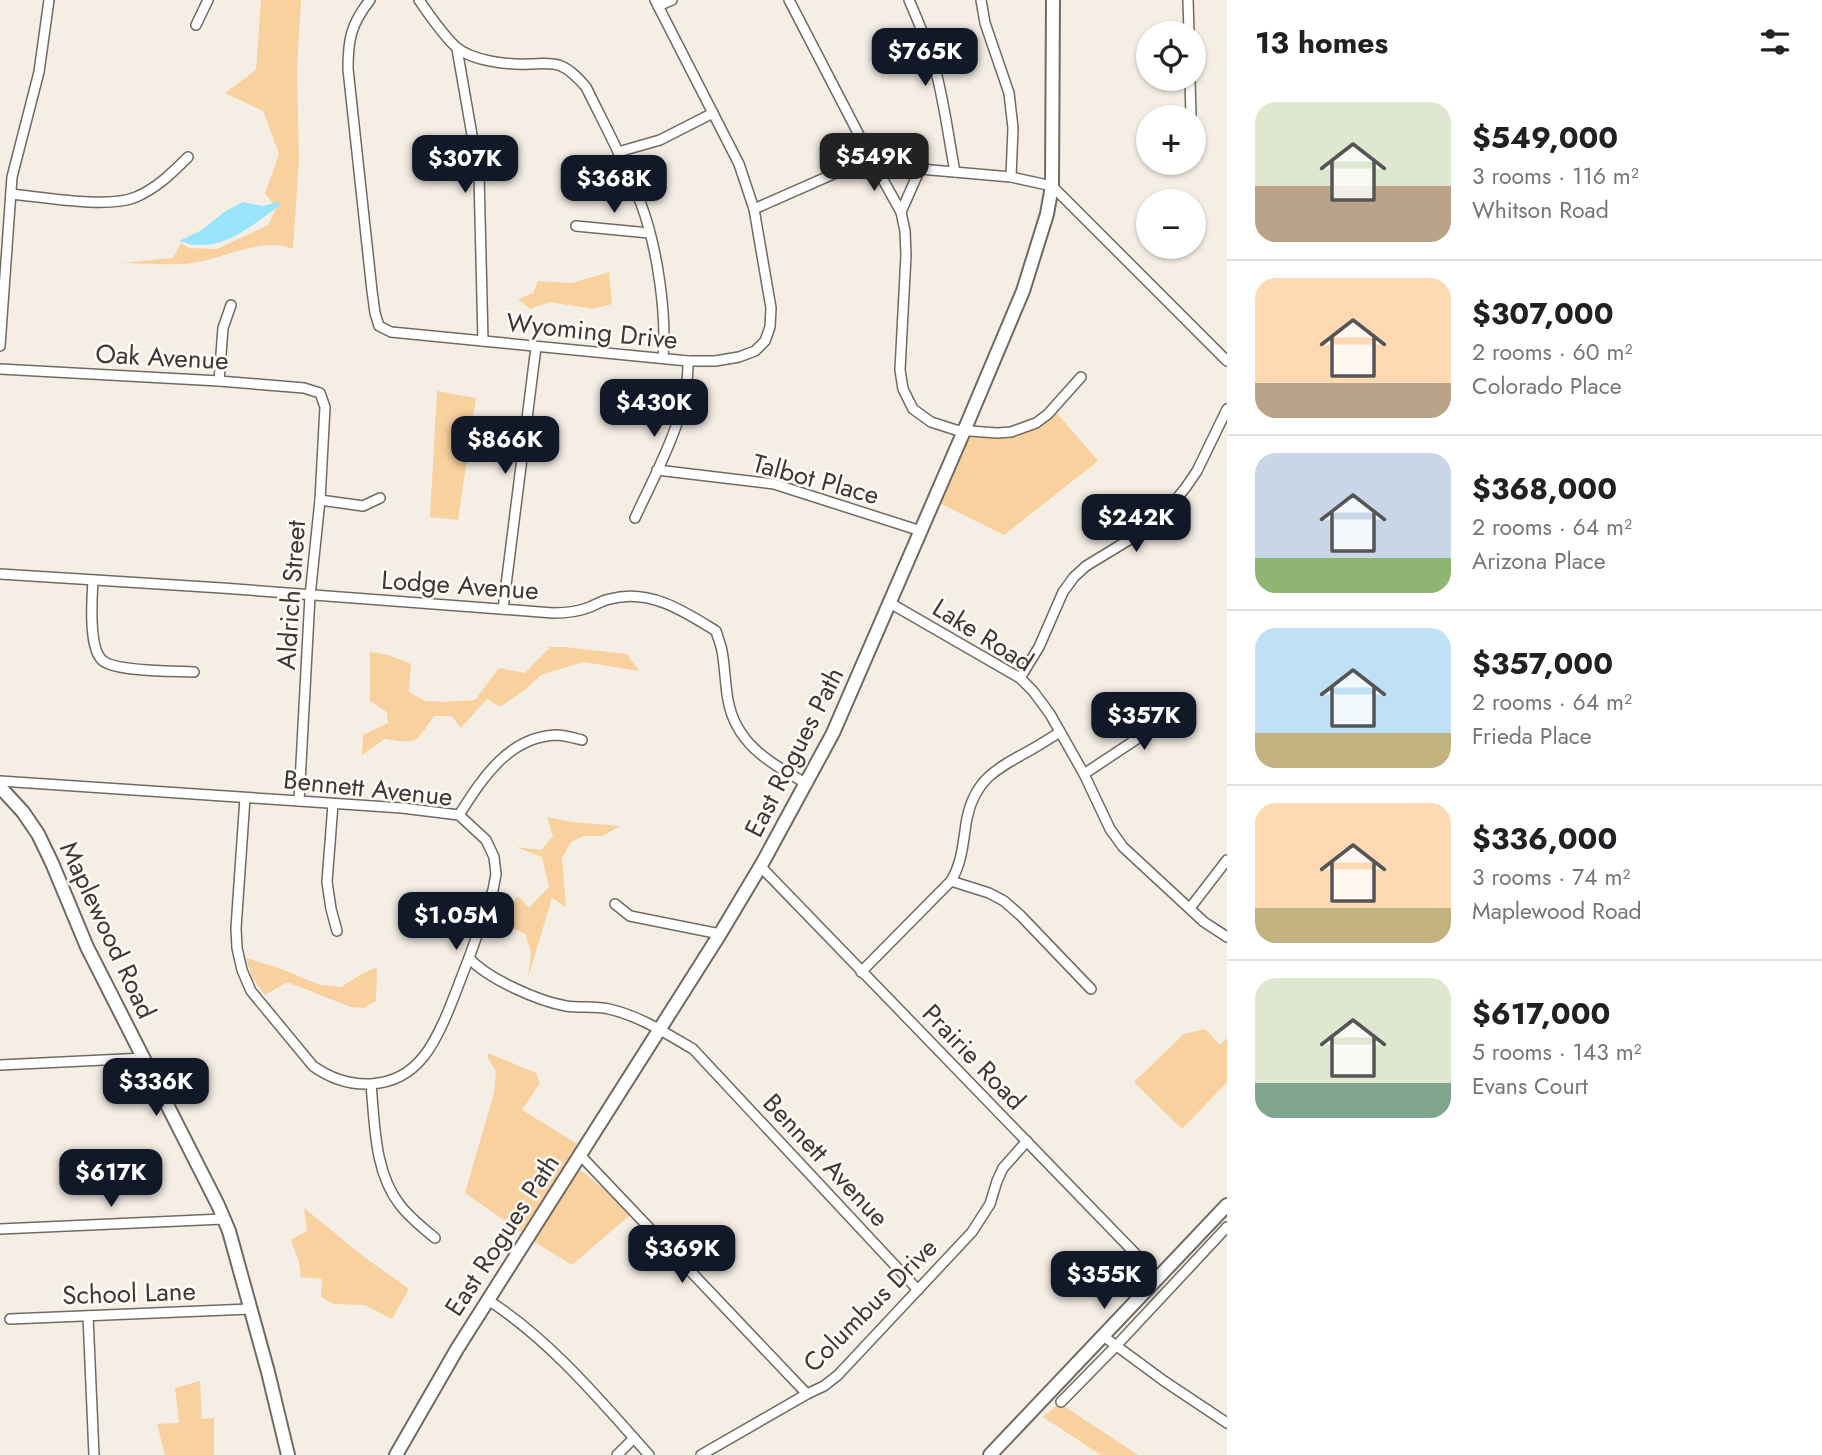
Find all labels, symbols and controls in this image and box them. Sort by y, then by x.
map controls [1136,21,1206,259]
button: locate [1136,21,1206,91]
text: 13 homes [1255,21,1388,64]
icon: filters [1756,23,1794,61]
pin: $765K [876,28,974,88]
text: $765K [888,34,962,68]
button: + [1136,105,1206,175]
text: $549,000 [1472,116,1618,159]
icon: home [1311,130,1395,214]
pin: $549K [825,134,923,193]
pin: $307K [416,136,514,195]
text: $549K [836,139,912,173]
text: $307K [428,141,502,175]
pin: $368K [565,156,663,215]
text: 3 rooms · 116 m² [1472,159,1639,193]
text: $368K [577,161,651,195]
button: − [1136,189,1206,259]
text: Whitson Road [1472,193,1609,227]
text: $307,000 [1472,292,1614,335]
street label: Wyoming Drive [504,303,680,359]
icon: home [1311,306,1395,390]
street label: Oak Avenue [94,335,230,379]
text: 2 rooms · 60 m² [1472,335,1632,369]
text: Colorado Place [1472,369,1621,403]
pin: $430K [605,380,703,439]
text: $430K [616,385,692,419]
pin: $866K [456,416,554,476]
text: $866K [467,422,543,456]
street label: Talbot Place [748,444,884,514]
text: $368,000 [1472,467,1617,510]
icon: home [1311,481,1395,565]
pin: $242K [1087,494,1185,554]
text: $242K [1098,500,1174,534]
text: 2 rooms · 64 m² [1472,510,1632,544]
street label: Aldrich Street [267,518,315,671]
text: Arizona Place [1472,544,1606,578]
street label: Lodge Avenue [380,561,540,609]
street label: Lake Road [925,589,1041,681]
text: $357,000 [1472,642,1613,685]
icon: home [1311,656,1395,740]
street label: East Rogues Path [735,660,853,844]
text: 2 rooms · 64 m² [1472,685,1632,719]
pin: $357K [1095,692,1193,752]
text: $357K [1107,698,1181,732]
text: Frieda Place [1472,719,1592,753]
street label: Bennett Avenue [282,760,454,816]
text: $336,000 [1472,817,1617,860]
icon: home [1311,831,1395,915]
street label: Maplewood Road [50,835,166,1025]
text: 3 rooms · 74 m² [1472,860,1630,894]
pin: $1.05M [399,892,513,952]
text: Maplewood Road [1472,894,1642,928]
text: $1.05M [414,898,498,932]
text: $617,000 [1472,992,1610,1035]
street label: Prairie Road [913,995,1035,1119]
icon: home [1311,1006,1395,1090]
text: 5 rooms · 143 m² [1472,1035,1642,1069]
pin: $336K [107,1058,205,1118]
text: $336K [119,1064,193,1098]
text: Evans Court [1472,1069,1588,1103]
street label: Bennett Avenue [754,1085,898,1235]
street label: East Rogues Path [435,1147,569,1323]
pin: $617K [62,1150,160,1209]
text: $617K [75,1155,147,1189]
pin: $369K [633,1226,731,1285]
street label: Columbus Drive [794,1229,946,1381]
text: $369K [644,1231,720,1265]
pin: $355K [1055,1252,1153,1311]
text: $355K [1067,1257,1141,1291]
street label: School Lane [62,1272,196,1314]

